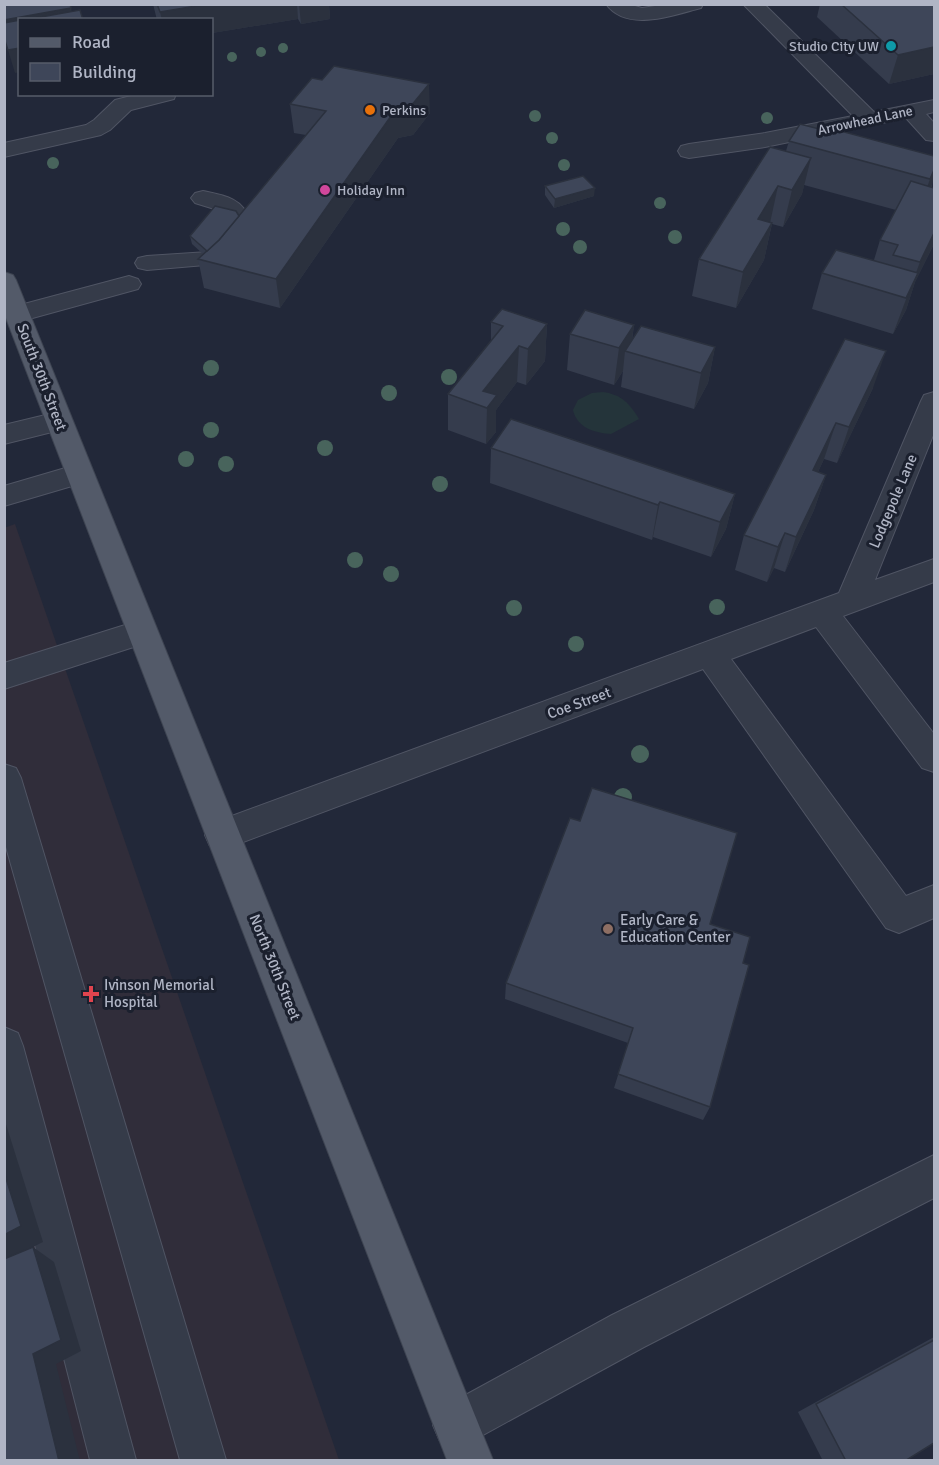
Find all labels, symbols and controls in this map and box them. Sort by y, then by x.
legend [18,18,213,96]
text: Road [72,31,111,53]
place label: Studio City UW [789,38,879,55]
marker: Studio City UW [884,39,898,53]
text: Building [72,61,136,83]
place label: Perkins [382,102,426,119]
street label: Arrowhead Lane [816,102,914,139]
marker: Perkins [363,103,377,117]
place label: Holiday Inn [337,182,405,199]
marker: Holiday Inn [318,183,332,197]
street label: South 30th Street [13,321,71,433]
street label: Lodgepole Lane [865,451,921,551]
street label: Coe Street [545,683,613,723]
street label: North 30th Street [246,911,304,1023]
place label: Early Care & Education Center [620,911,731,946]
marker: Early Care & Education Center [601,922,615,936]
place label: Ivinson Memorial Hospital [104,976,214,1011]
marker: Ivinson Memorial Hospital [82,985,100,1003]

